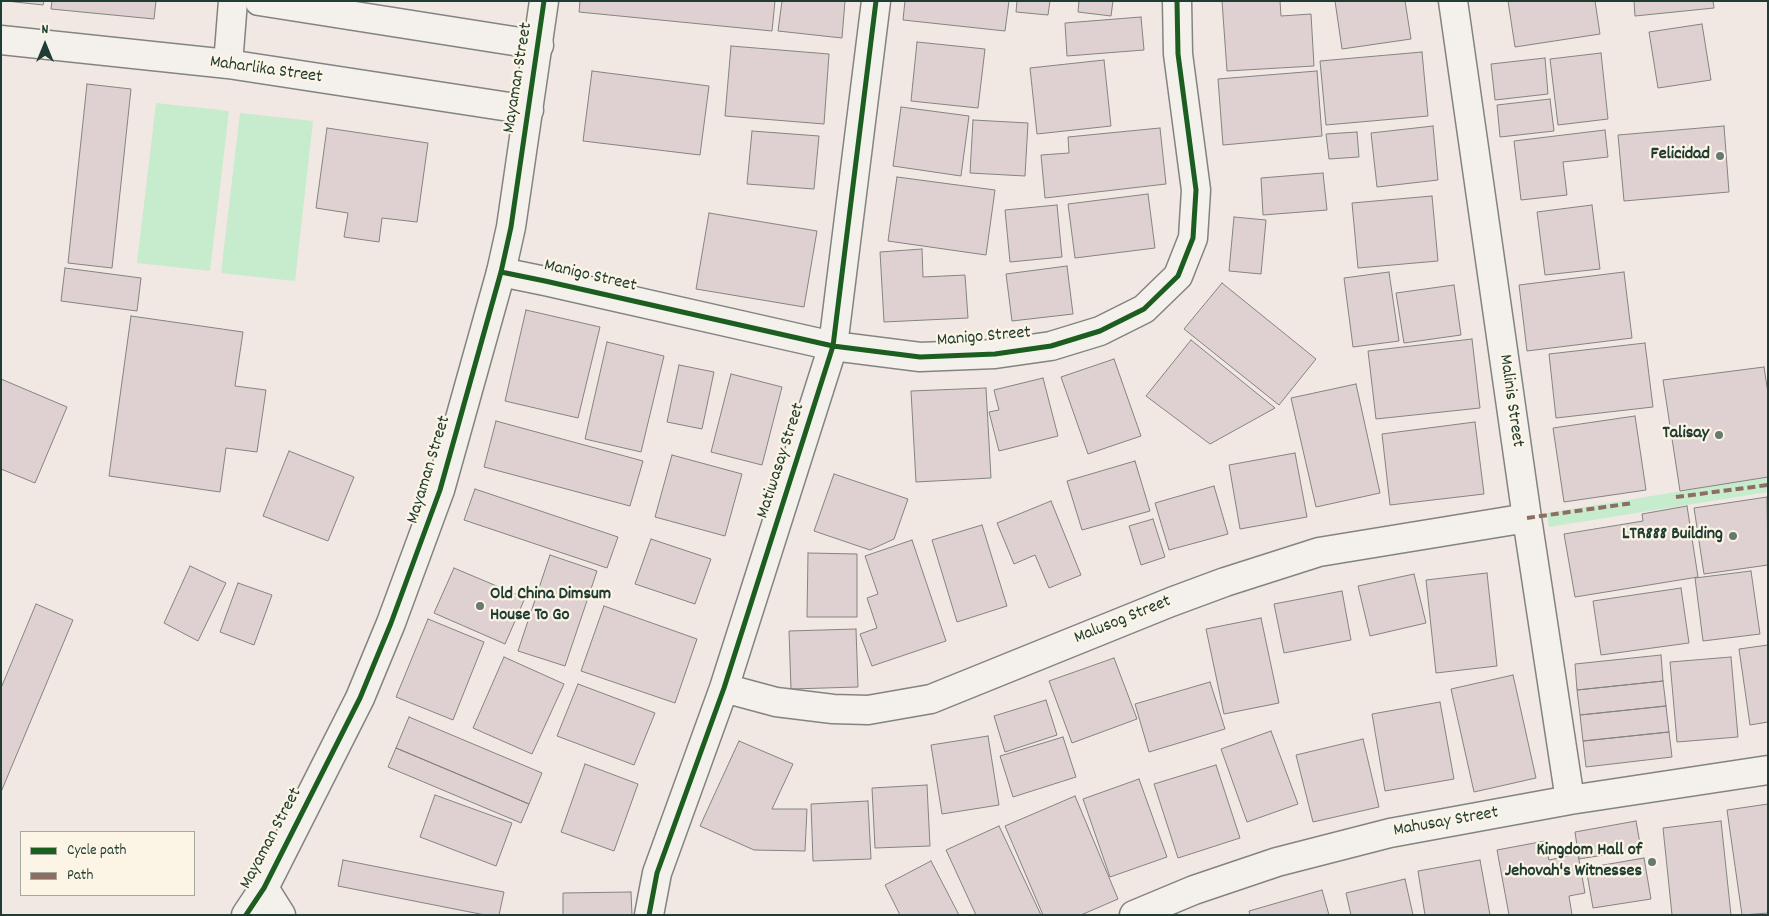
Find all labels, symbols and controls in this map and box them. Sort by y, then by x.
north arrow [20,20,70,70]
text: N [42,20,48,40]
street label: Mayaman Street [500,21,538,135]
street label: Maharlika Street [208,52,324,90]
place label: Felicidad [1651,145,1710,167]
marker: Felicidad [1714,150,1726,162]
street label: Manigo Street [542,256,638,298]
street label: Manigo Street [936,323,1032,353]
street label: Malinis Street [1493,353,1527,449]
street label: Matiwasay Street [753,401,811,521]
street label: Mayaman Street [403,413,457,527]
place label: Talisay [1662,424,1709,446]
marker: Talisay [1713,429,1725,441]
place label: LTR888 Building [1622,525,1723,547]
marker: LTR888 Building [1727,530,1739,542]
place label: Old China Dimsum House To Go [490,585,611,628]
street label: Malusog Street [1071,592,1175,650]
marker: Old China Dimsum House To Go [474,600,486,612]
street label: Mayaman Street [236,785,308,893]
street label: Mahusay Street [1392,803,1500,843]
legend [20,831,195,896]
text: Cycle path [67,840,126,862]
place label: Kingdom Hall of Jehovah's Witnesses [1505,841,1642,884]
marker: Kingdom Hall of Jehovah's Witnesses [1646,856,1658,868]
text: Path [67,865,93,887]

